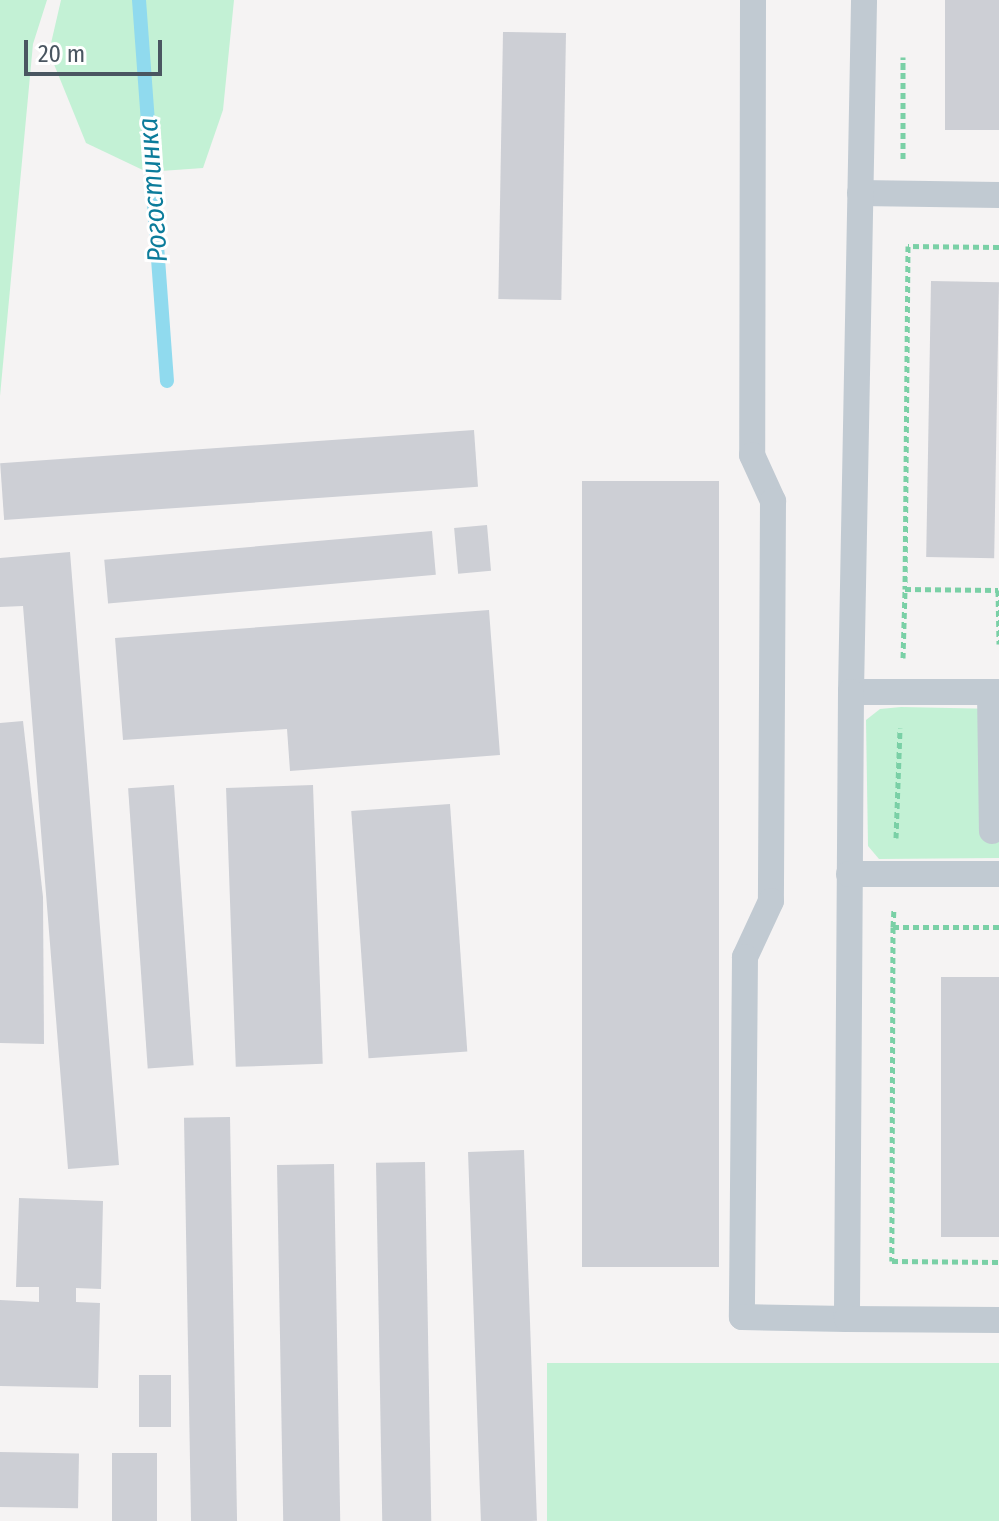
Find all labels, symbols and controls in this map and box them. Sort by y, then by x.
scale bar [28,24,166,74]
text: 20 m [38,40,85,68]
water label: Рогостинка [131,117,175,263]

